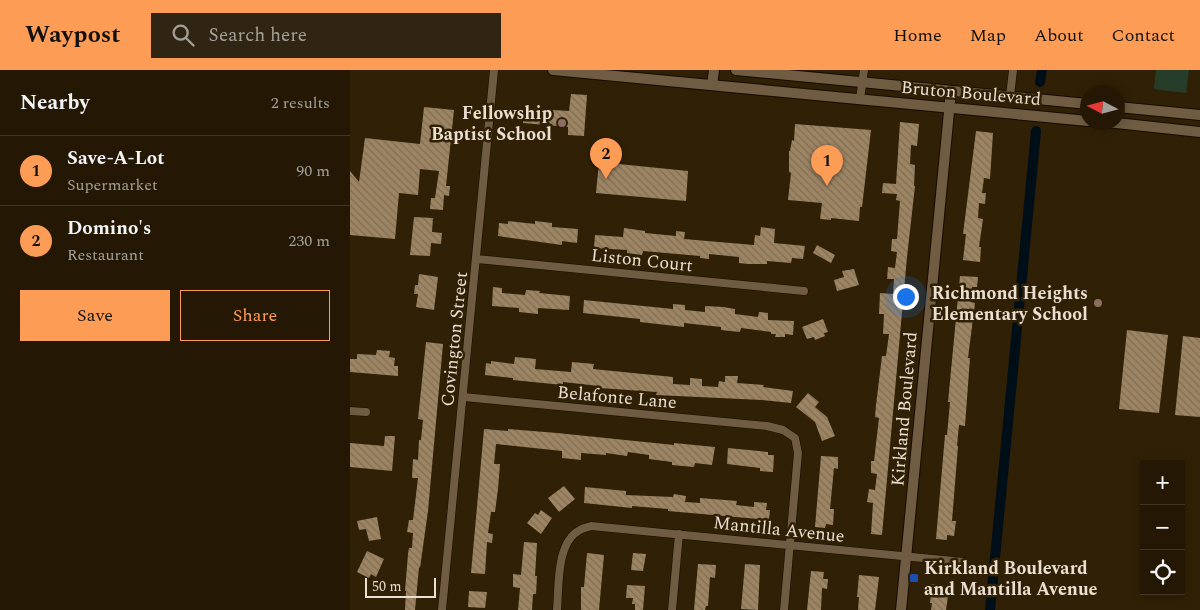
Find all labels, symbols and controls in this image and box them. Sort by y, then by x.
search box [151,13,501,58]
text: Waypost [25,17,121,53]
icon: search [169,21,197,49]
text: Search here [209,21,307,50]
text: Home [893,22,942,49]
text: Map [970,22,1006,49]
text: About [1034,22,1084,49]
text: Contact [1112,22,1175,49]
street label: Bruton Boulevard [900,74,1042,113]
north arrow [1080,85,1125,130]
text: Nearby [20,87,90,119]
text: 2 results [271,91,330,115]
place label: Fellowship Baptist School [431,100,552,148]
marker: Fellowship Baptist School [556,117,568,129]
pin: 2 [590,138,622,179]
text: Save-A-Lot [67,144,165,173]
pin: 1 [811,145,843,186]
text: 1 [32,159,40,183]
text: 90 m [296,159,330,183]
text: Supermarket [67,173,158,197]
text: Domino's [67,214,151,243]
text: 2 [32,229,40,253]
text: 230 m [288,229,330,253]
street label: Liston Court [590,242,694,279]
text: Restaurant [67,243,144,267]
street label: Covington Street [434,270,475,408]
place label: Richmond Heights Elementary School [931,280,1088,328]
your location [893,284,919,310]
button: Save [20,290,170,341]
button: Share [180,290,330,341]
marker: Richmond Heights Elementary School [1092,297,1104,309]
street label: Kirkland Boulevard [884,331,925,487]
street label: Belafonte Lane [556,379,678,416]
map controls [1140,460,1185,595]
button: + [1140,460,1185,505]
button: − [1140,505,1185,550]
street label: Mantilla Avenue [712,509,846,550]
button: locate [1140,550,1185,595]
place label: Kirkland Boulevard and Mantilla Avenue [924,555,1098,603]
marker: Kirkland Boulevard and Mantilla Avenue [908,572,920,584]
scale bar [365,575,436,598]
text: 50 m [372,576,402,597]

